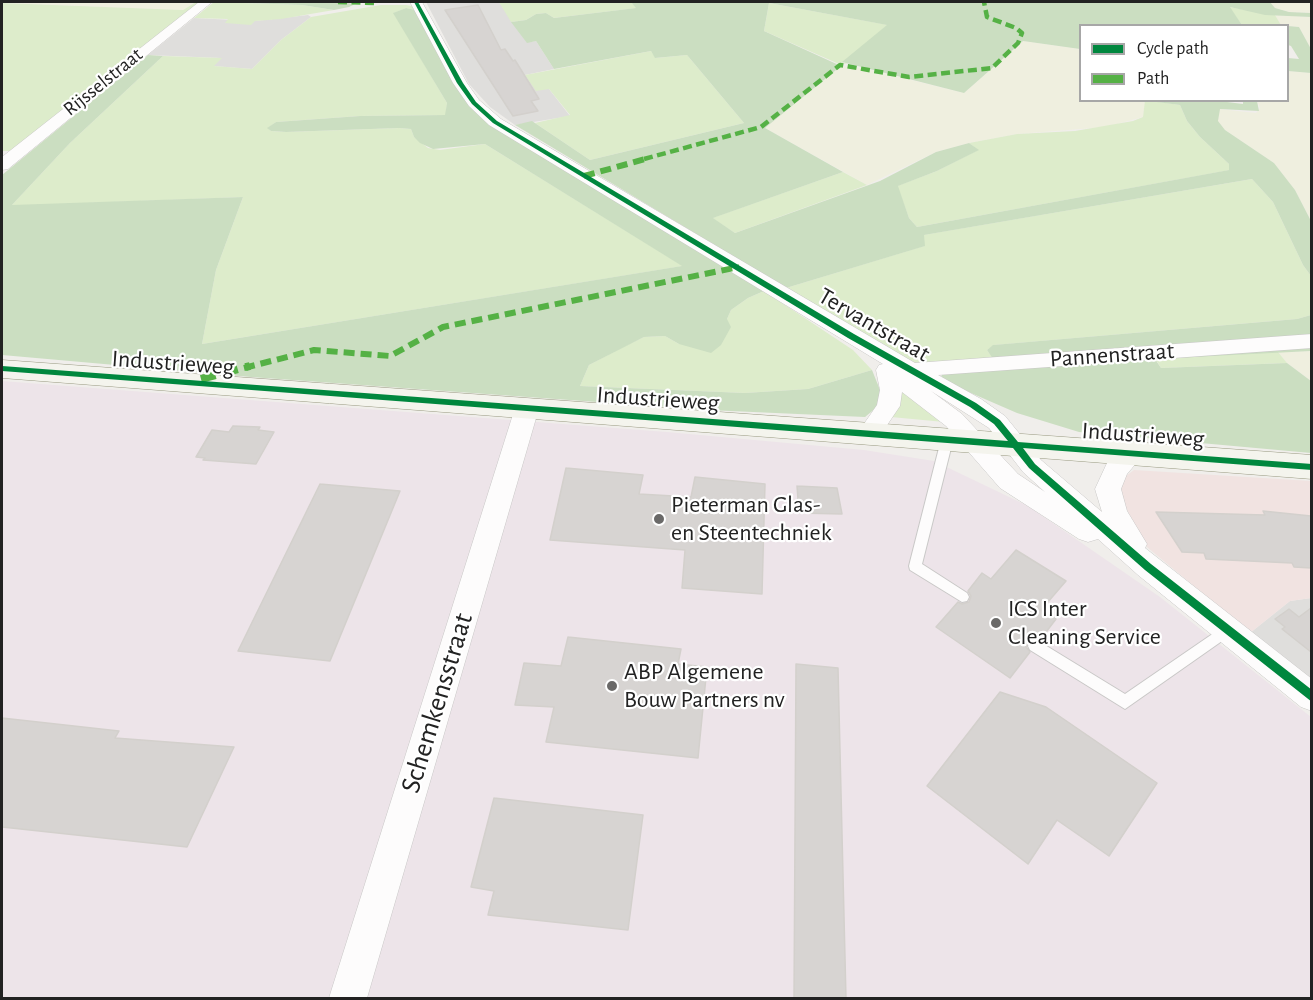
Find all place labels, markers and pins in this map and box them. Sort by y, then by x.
place label: Pieterman Glas- en Steentechniek [671,491,832,547]
marker: Pieterman Glas- en Steentechniek [652,512,666,526]
place label: ICS Inter Cleaning Service [1008,595,1161,651]
marker: ICS Inter Cleaning Service [989,616,1003,630]
place label: ABP Algemene Bouw Partners nv [624,658,785,714]
marker: ABP Algemene Bouw Partners nv [605,679,619,693]

